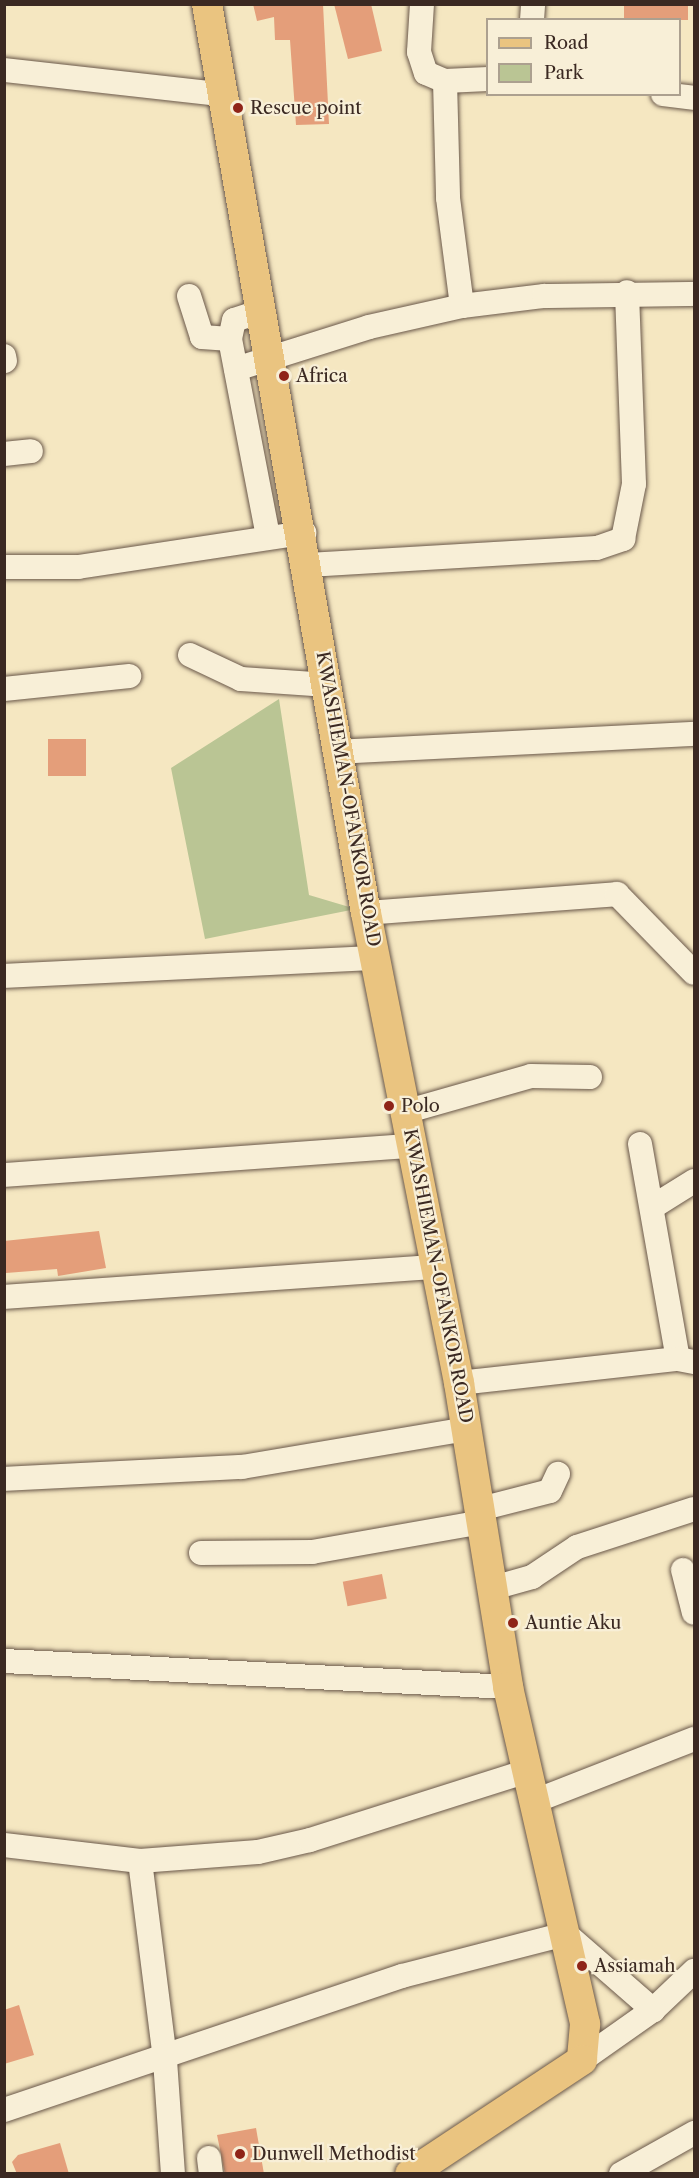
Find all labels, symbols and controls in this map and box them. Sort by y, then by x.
legend [486,18,681,96]
text: Road [544,32,589,54]
text: Park [544,62,583,84]
place label: Rescue point [250,97,362,119]
marker: Rescue point [231,101,245,115]
place label: Africa [296,365,348,387]
marker: Africa [277,369,291,383]
street label: KWASHIEMAN-OFANKOR ROAD [311,649,385,949]
place label: Polo [401,1095,440,1117]
marker: Polo [382,1099,396,1113]
street label: KWASHIEMAN-OFANKOR ROAD [399,1127,477,1425]
place label: Auntie Aku [525,1612,622,1634]
marker: Auntie Aku [506,1616,520,1630]
place label: Assiamah [594,1955,676,1977]
marker: Assiamah [575,1959,589,1973]
place label: Dunwell Methodist [252,2143,416,2165]
marker: Dunwell Methodist [233,2147,247,2161]

